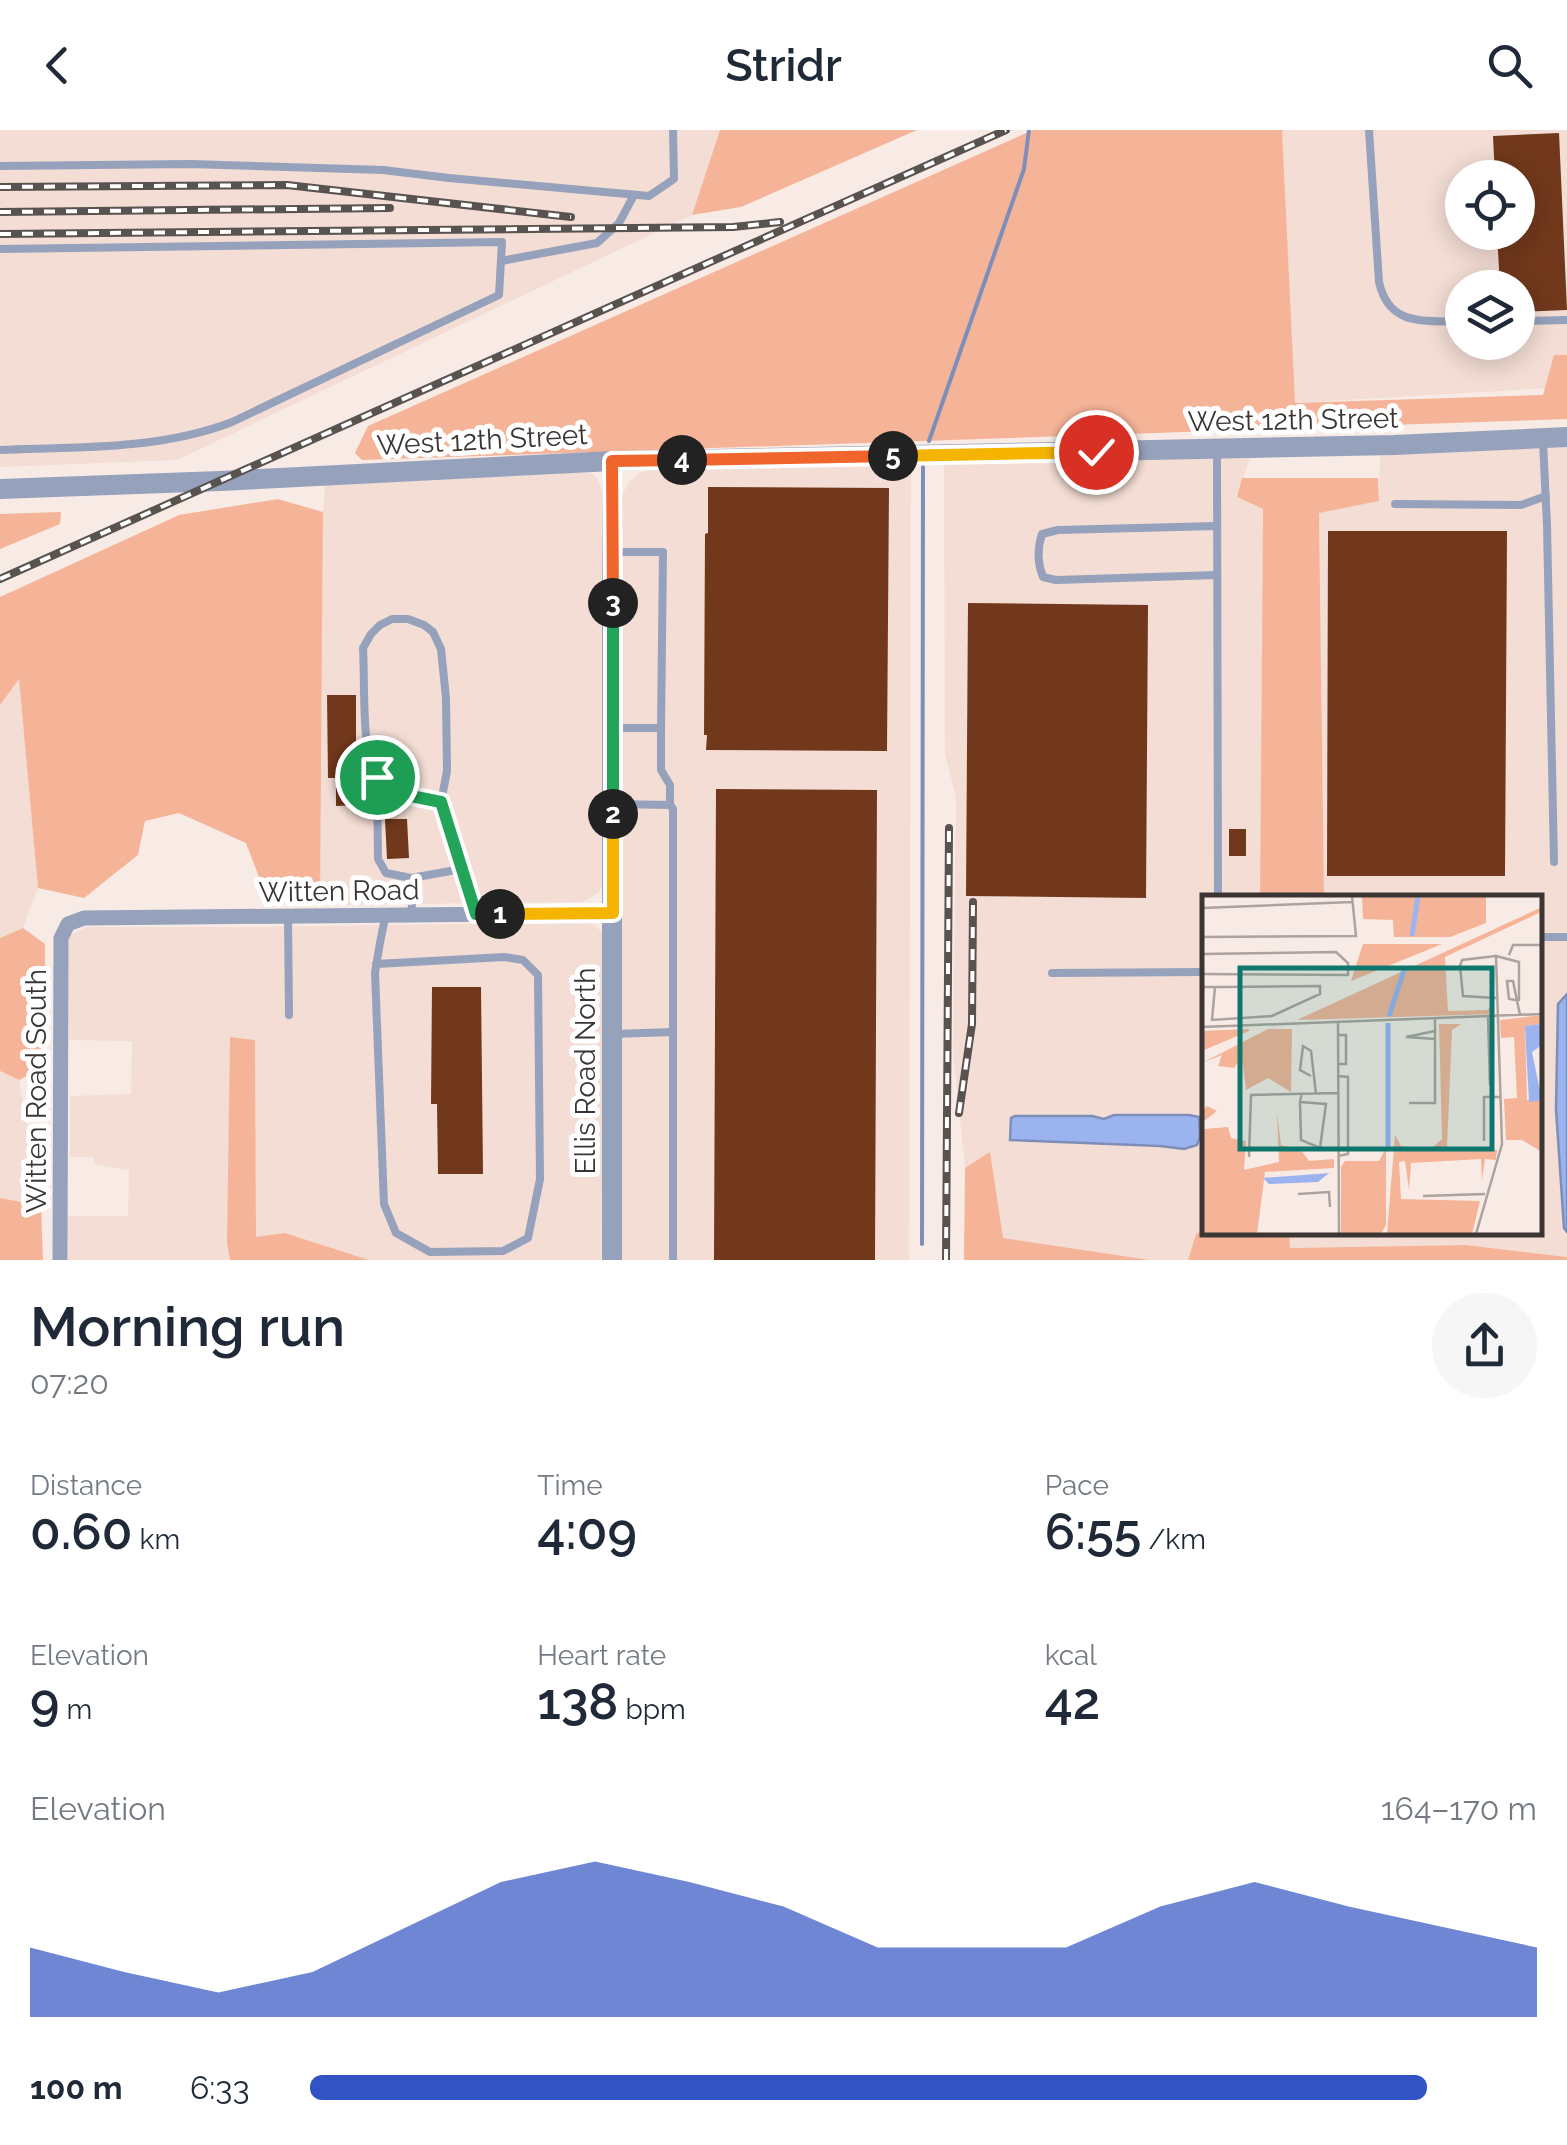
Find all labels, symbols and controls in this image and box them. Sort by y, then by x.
icon: back [30,38,85,93]
icon: search [1482,38,1537,93]
text: Stridr [725,39,842,92]
map controls [1445,160,1535,360]
button: locate [1445,160,1535,250]
button: layers [1445,270,1535,360]
street label: West 12th Street [1187,402,1399,438]
pin [1054,410,1139,495]
street label: West 12th Street [376,418,589,462]
icon: check [1069,425,1124,480]
pin: 5 [868,431,918,481]
pin: 4 [657,435,707,485]
text: 5 [885,439,901,472]
text: 4 [674,443,690,476]
pin: 3 [588,578,638,628]
text: 3 [605,586,621,619]
pin [335,735,420,820]
icon: arrive [350,750,405,805]
pin: 2 [588,789,638,839]
text: 2 [605,797,621,830]
street label: Witten Road [258,873,420,909]
pin: 1 [475,889,525,939]
inset map [1202,895,1542,1235]
text: 1 [493,897,507,930]
street label: Ellis Road North [569,968,602,1174]
street label: Witten Road South [20,969,53,1213]
button: share [1432,1293,1537,1398]
text: Morning run [30,1294,345,1359]
text: 07:20 [30,1364,109,1401]
text: Distance [30,1469,142,1502]
text: Time [537,1469,603,1502]
text: Pace [1045,1469,1109,1502]
text: 0.60 [30,1502,132,1561]
text: 4:09 [537,1502,637,1561]
text: 6:55 [1045,1502,1141,1561]
text: km [132,1523,180,1556]
text: /km [1141,1523,1206,1556]
text: Elevation [30,1639,149,1672]
text: Heart rate [537,1639,666,1672]
text: kcal [1045,1639,1097,1672]
text: 9 [30,1672,59,1731]
text: 138 [537,1672,618,1731]
text: 42 [1045,1672,1100,1731]
text: m [59,1693,92,1726]
text: bpm [618,1693,686,1726]
text: Elevation [30,1790,166,1827]
text: 164–170 m [1381,1790,1537,1827]
text: 100 m [30,2069,123,2106]
text: 6:33 [190,2069,250,2106]

